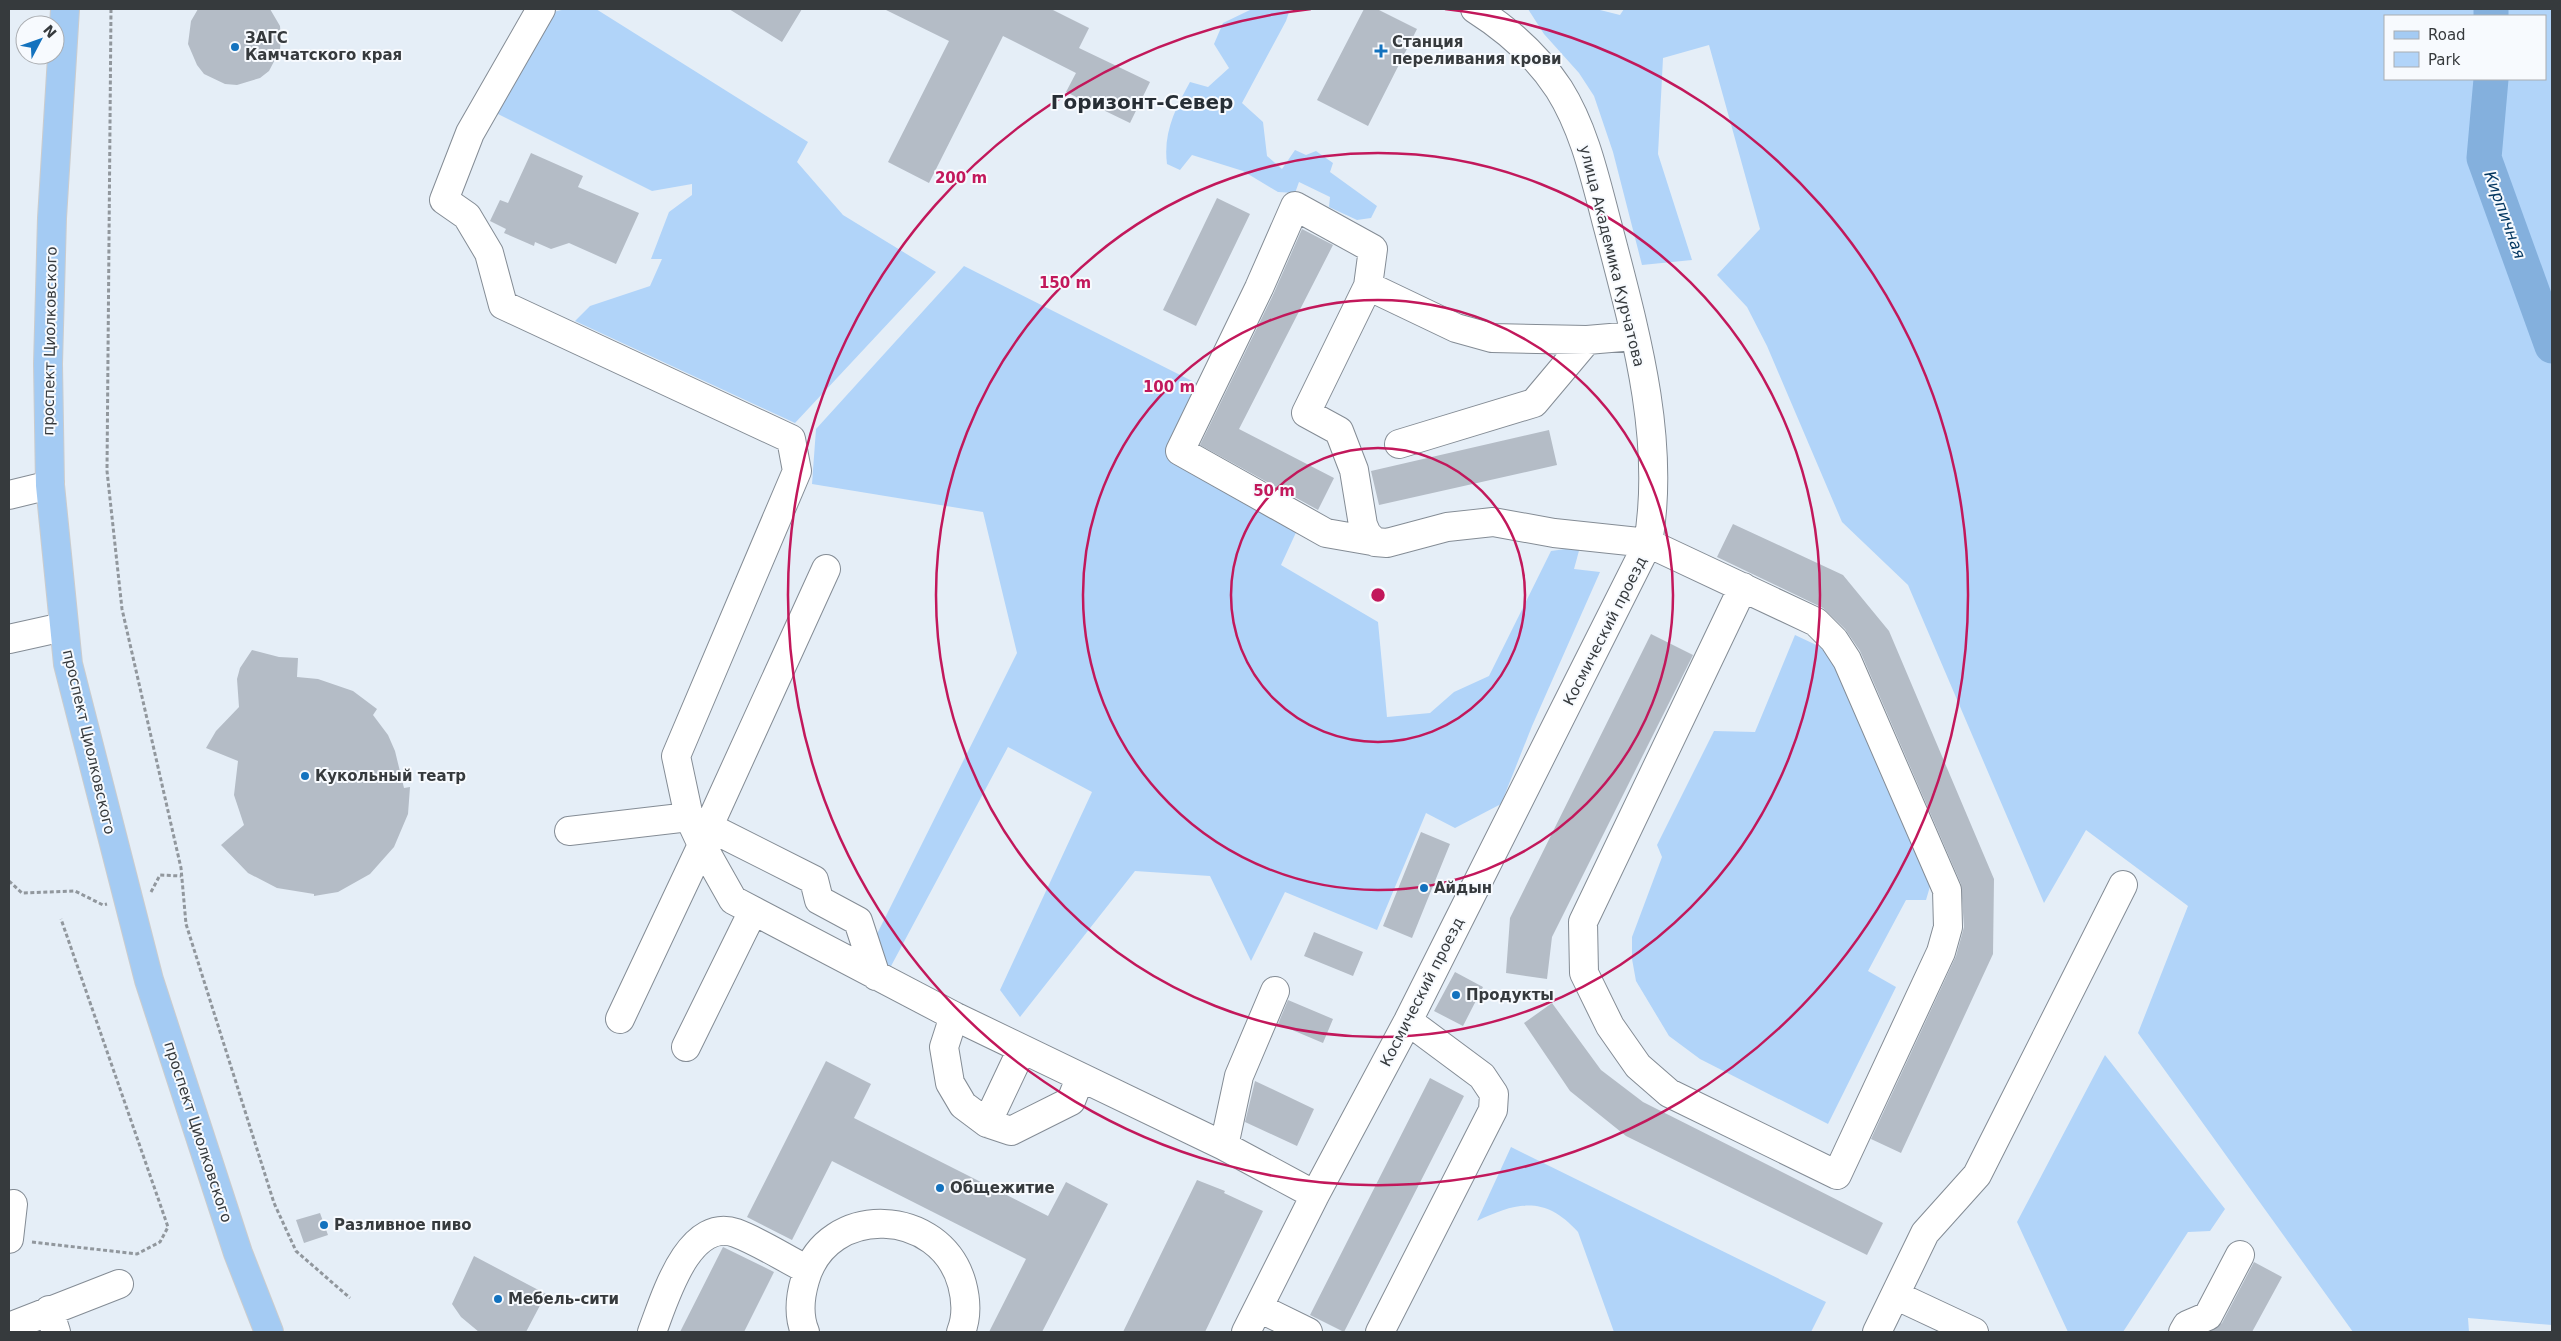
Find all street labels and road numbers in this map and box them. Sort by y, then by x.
street label: улица Академика Курчатова [1576,143,1648,369]
street label: проспект Циолковского [39,246,61,436]
street label: Космический проезд [1560,553,1650,709]
street label: проспект Циолковского [59,648,119,836]
street label: Космический проезд [1377,914,1467,1070]
street label: проспект Циолковского [160,1039,236,1225]

